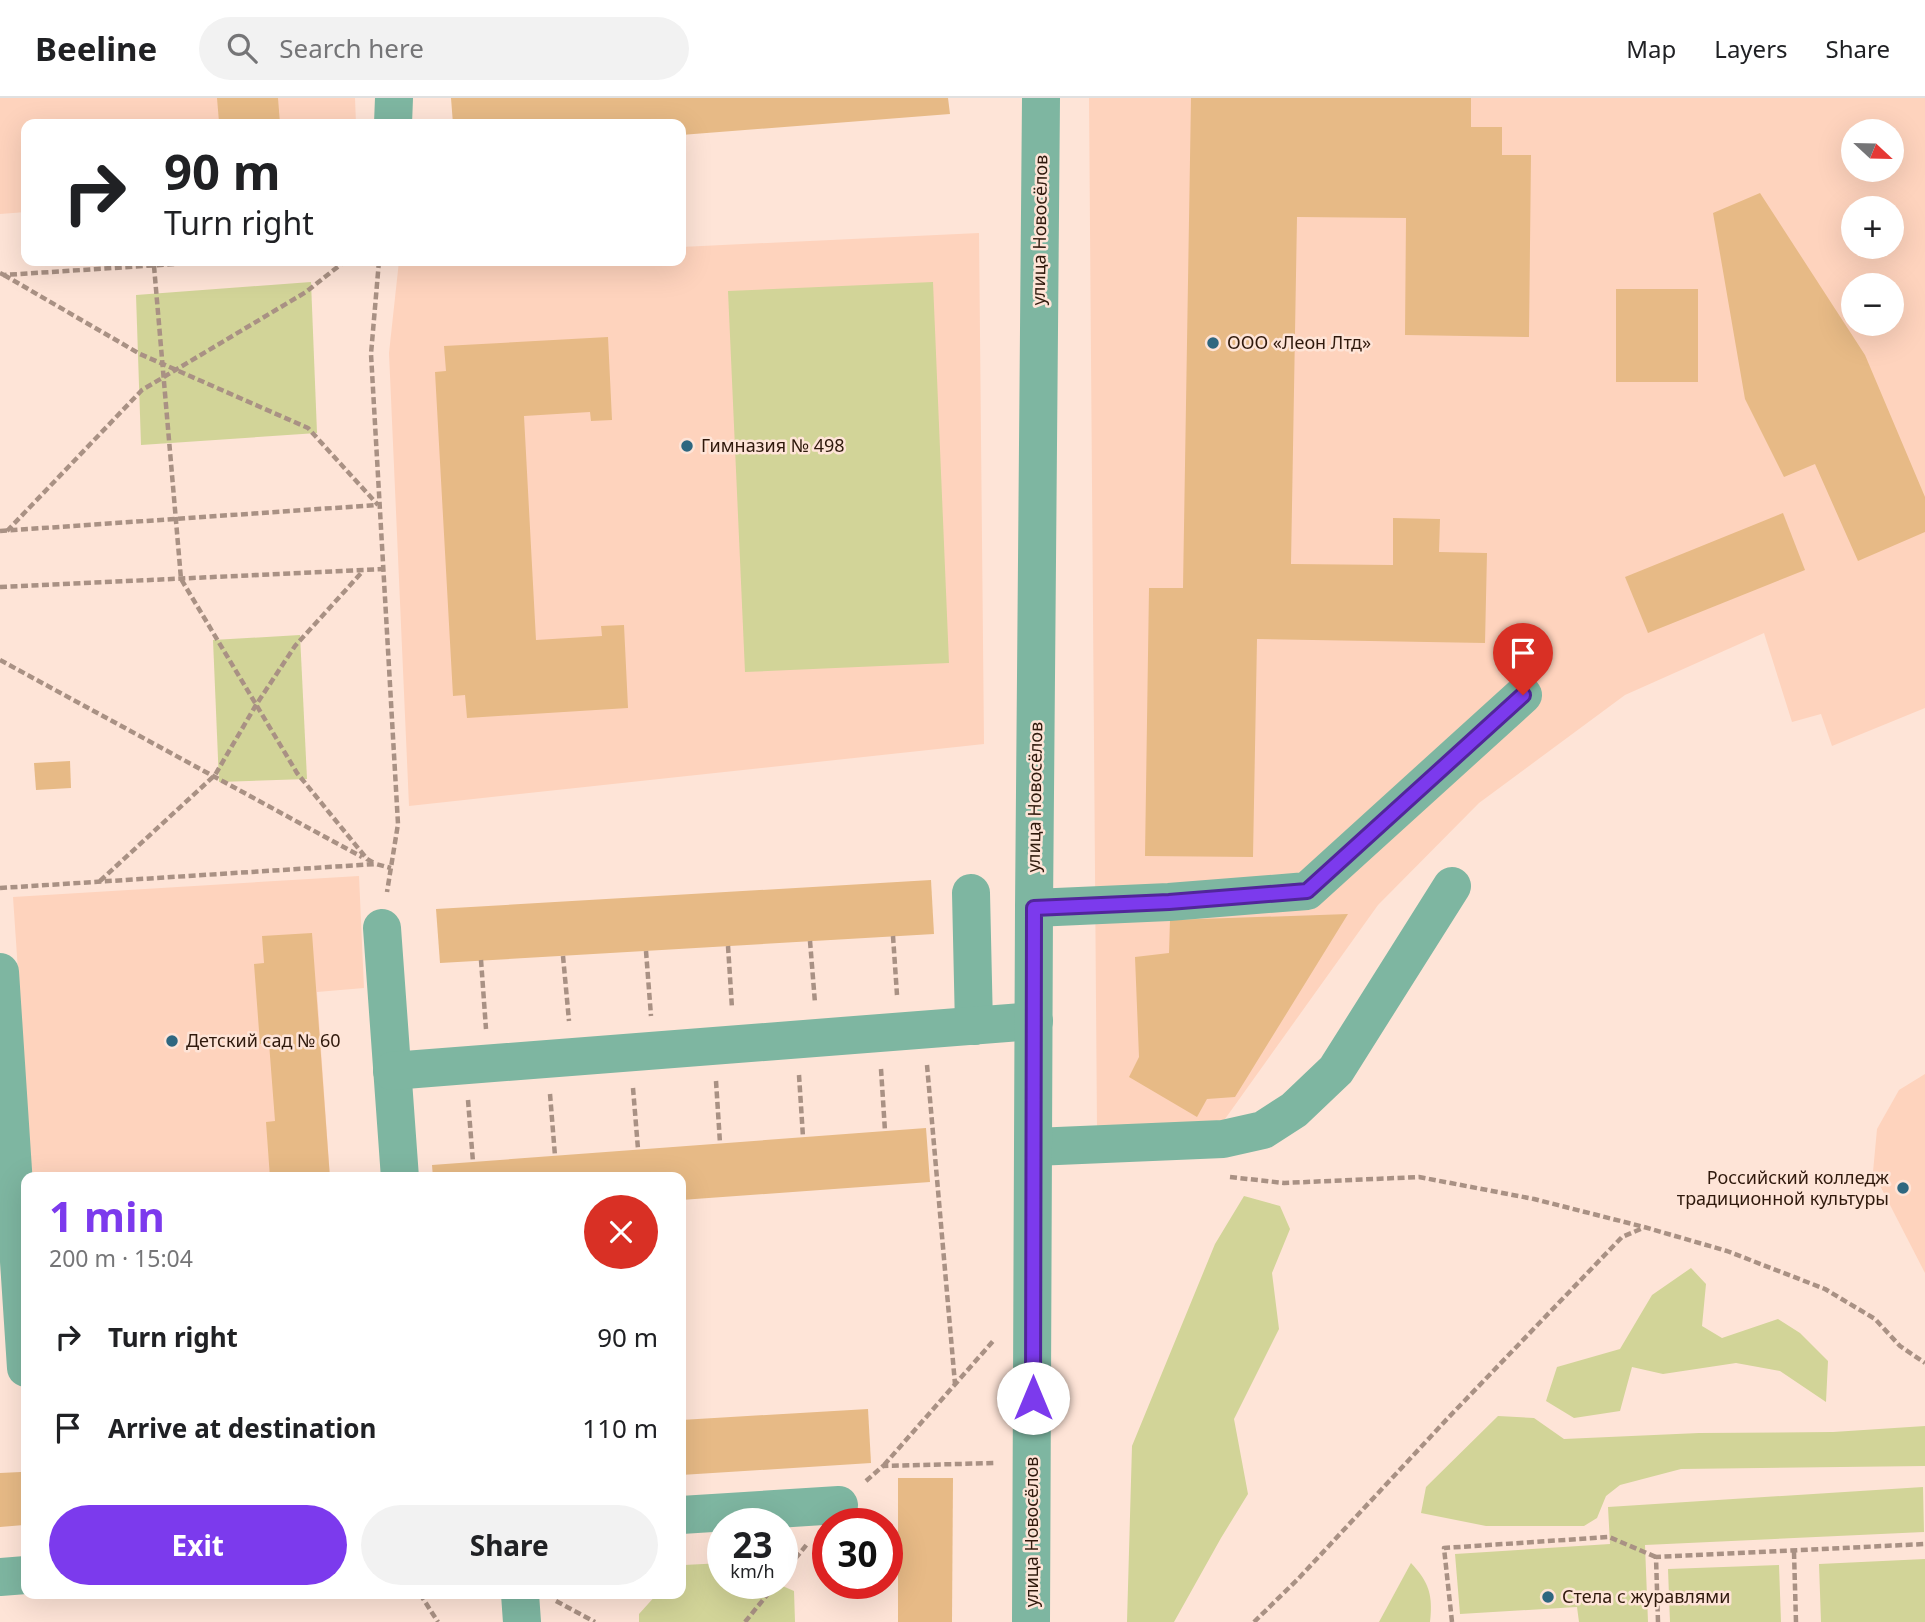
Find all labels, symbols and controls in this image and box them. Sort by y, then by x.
search box [199,17,689,80]
text: Beeline [35,26,157,71]
icon: search [223,29,261,67]
text: Search here [279,30,424,66]
text: Map [1626,32,1676,65]
text: Layers [1714,32,1788,65]
text: Share [1826,32,1890,65]
north arrow [1841,119,1904,182]
map controls [1841,119,1904,336]
text: 90 m [164,138,281,204]
icon: right [49,147,140,238]
street label: улица Новосёлов [1026,154,1052,306]
button: + [1841,196,1904,259]
text: Turn right [164,201,314,244]
button: − [1841,273,1904,336]
place label: ООО «Леон Лтд» [1227,330,1371,354]
marker: ООО «Леон Лтд» [1205,335,1221,351]
place label: Гимназия № 498 [701,433,845,457]
marker: Гимназия № 498 [679,438,695,454]
pin [1493,623,1553,695]
icon: arrive [1504,634,1542,672]
street label: улица Новосёлов [1021,721,1047,873]
place label: Детский сад № 60 [186,1028,341,1052]
marker: Детский сад № 60 [164,1033,180,1049]
place label: Российский колледж традиционной культуры [1677,1165,1889,1210]
marker: Российский колледж традиционной культуры [1895,1180,1911,1196]
text: 1 min [49,1187,165,1244]
button: close [584,1195,658,1269]
text: 200 m · 15:04 [49,1242,193,1274]
icon: right [49,1318,87,1356]
text: Turn right [108,1319,238,1355]
text: 90 m [597,1319,658,1355]
position arrow [996,1361,1070,1435]
icon: arrive [49,1409,87,1447]
text: Arrive at destination [108,1410,377,1446]
text: 110 m [582,1410,658,1446]
street label: улица Новосёлов [1019,1457,1043,1607]
button: Exit [49,1505,347,1585]
button: Share [361,1505,658,1585]
speed limit sign: 30 [812,1508,903,1599]
text: 23 [732,1521,773,1568]
text: km/h [730,1559,775,1583]
place label: Стела с журавлями [1562,1584,1730,1608]
marker: Стела с журавлями [1540,1589,1556,1605]

